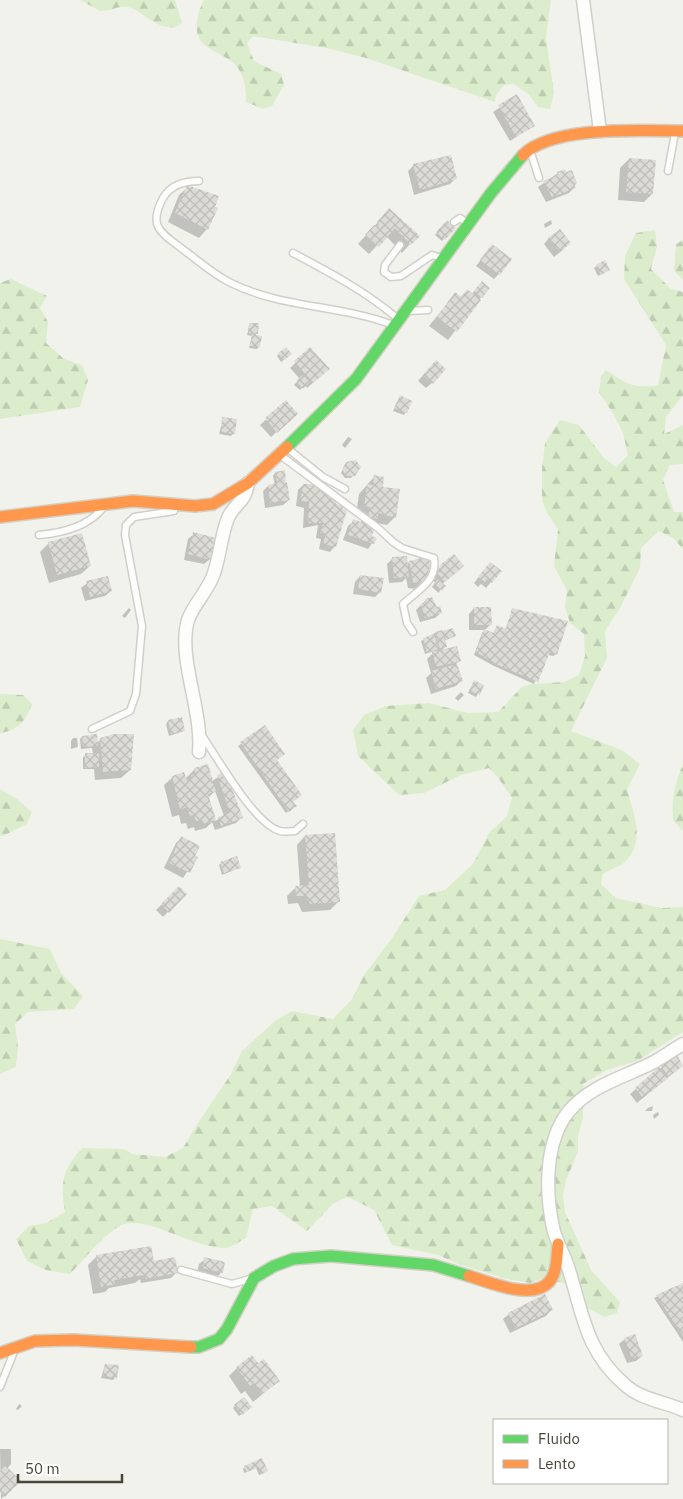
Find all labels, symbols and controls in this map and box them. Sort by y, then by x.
legend [493,1419,668,1484]
text: Fluido [538,1429,580,1448]
scale bar [18,1452,121,1484]
text: Lento [538,1454,576,1473]
text: 50 m [25,1459,60,1478]

